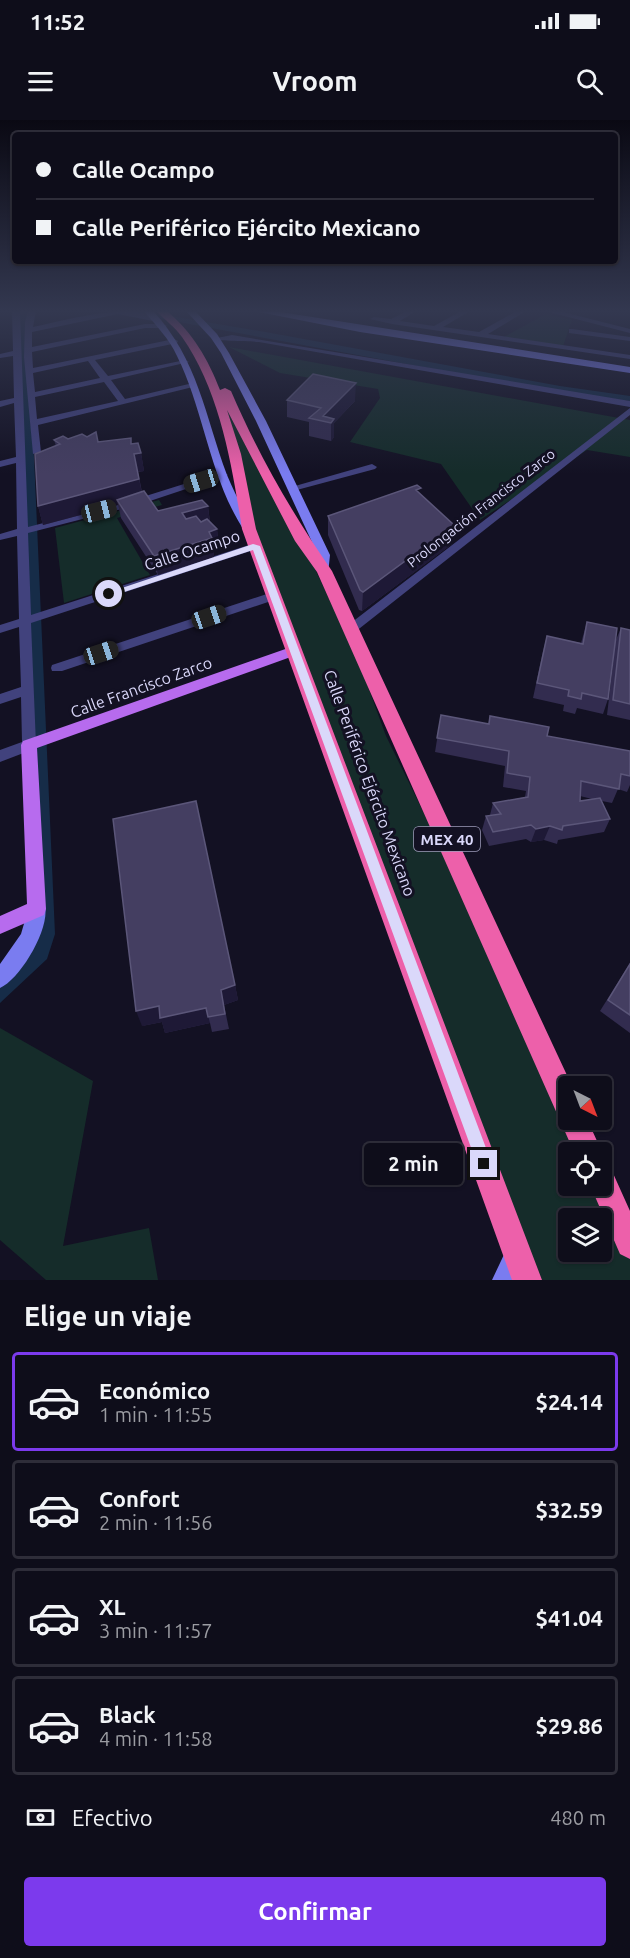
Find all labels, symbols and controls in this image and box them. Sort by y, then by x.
text: 11:52 [30,9,85,34]
icon: menu [24,65,57,98]
icon: search [573,65,606,98]
text: Vroom [273,66,357,96]
text: Calle Ocampo [72,157,214,182]
text: Calle Periférico Ejército Mexicano [72,215,420,240]
street label: Prolongación Francisco Zarco [404,445,558,571]
car [181,467,221,495]
car [79,498,119,524]
street label: Calle Ocampo [142,526,242,574]
route start [95,580,122,607]
car [189,603,229,631]
car [81,639,121,667]
street label: Calle Francisco Zarco [68,653,214,721]
street label: Calle Periférico Ejército Mexicano [321,667,419,899]
road number: MEX 40 [414,827,480,851]
north arrow [558,1076,612,1130]
map controls [558,1076,612,1262]
button: locate [558,1142,612,1196]
callout: 2 min [364,1143,463,1185]
route end [470,1150,497,1177]
text: 2 min [388,1152,439,1175]
button: layers [558,1208,612,1262]
text: Elige un viaje [24,1301,192,1331]
icon: car [27,1375,81,1429]
text: Económico [99,1378,210,1403]
text: $24.14 [536,1389,603,1414]
text: 1 min · 11:55 [99,1403,213,1426]
icon: car [27,1483,81,1537]
text: Confort [99,1486,180,1511]
text: $32.59 [536,1497,603,1522]
text: 2 min · 11:56 [99,1511,213,1534]
icon: car [27,1591,81,1645]
text: XL [99,1594,126,1619]
text: $41.04 [536,1605,603,1630]
text: 3 min · 11:57 [99,1619,213,1642]
icon: car [27,1699,81,1753]
text: Black [99,1702,156,1727]
text: $29.86 [536,1713,603,1738]
text: 4 min · 11:58 [99,1727,213,1750]
icon: cash [24,1801,57,1834]
text: Efectivo [72,1805,153,1830]
text: 480 m [550,1806,606,1829]
button: Confirmar [24,1877,606,1946]

